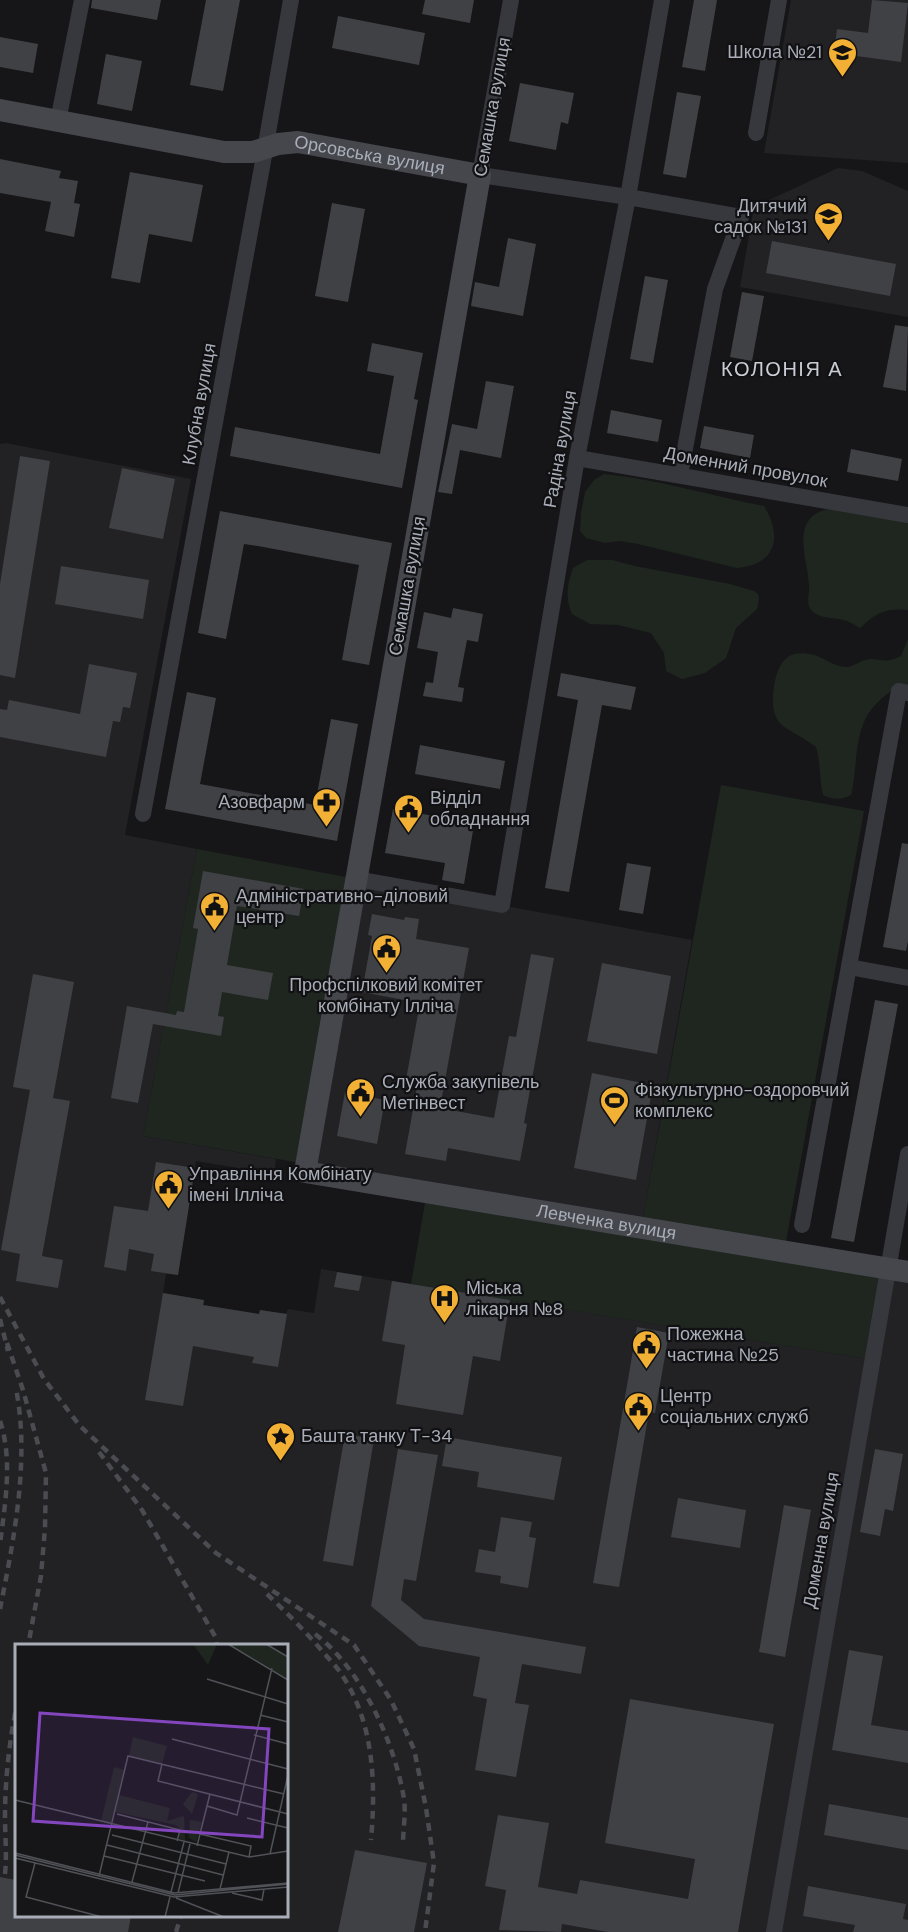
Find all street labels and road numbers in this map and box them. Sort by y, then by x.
street label: Семашка вулиця [468,35,516,179]
street label: Орсовська вулиця [292,130,447,180]
street label: Клубна вулиця [176,341,222,467]
street label: Радіна вулиця [538,388,582,510]
street label: Доменний провулок [662,441,830,493]
street label: Семашка вулиця [383,514,431,658]
street label: Левченка вулиця [535,1199,678,1245]
street label: Доменна вулиця [797,1470,845,1610]

